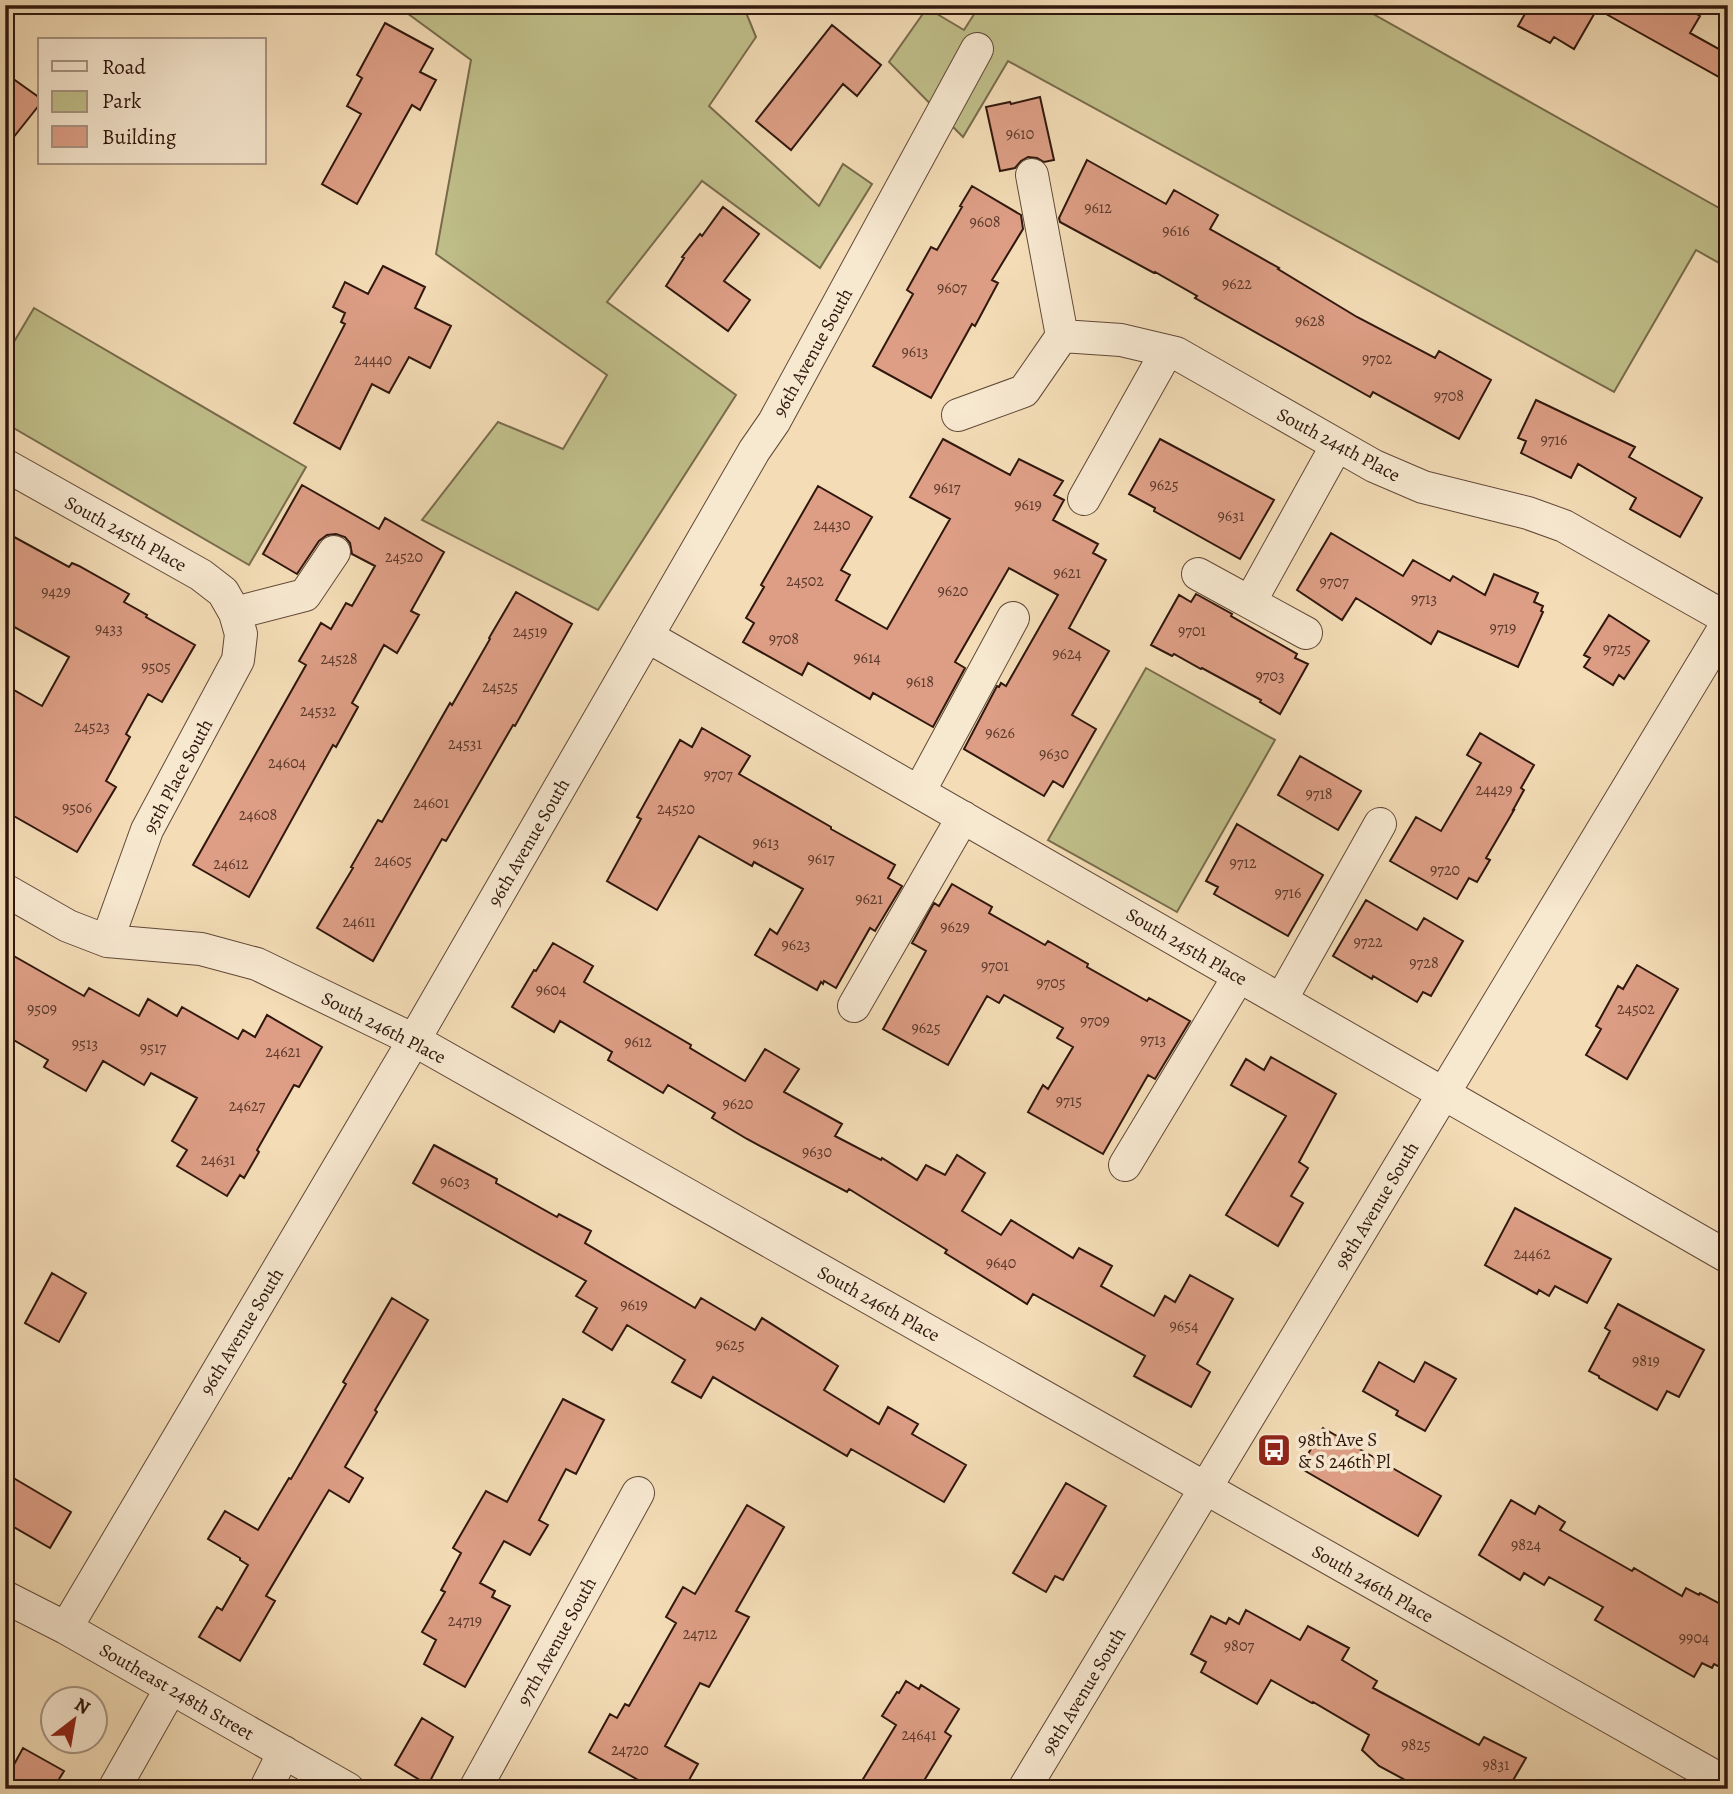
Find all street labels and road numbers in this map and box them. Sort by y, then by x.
street label: 96th Avenue South [767,283,859,422]
street label: South 244th Place [1272,401,1405,488]
street label: South 245th Place [60,490,191,578]
street label: 95th Place South [137,714,219,839]
street label: 96th Avenue South [482,774,576,911]
street label: South 245th Place [1121,902,1252,992]
street label: South 246th Place [317,985,450,1070]
street label: 98th Avenue South [1329,1137,1425,1274]
street label: South 246th Place [813,1259,944,1348]
street label: 96th Avenue South [194,1263,290,1400]
street label: South 246th Place [1307,1538,1438,1629]
street label: 97th Avenue South [511,1573,603,1710]
street label: 98th Avenue South [1036,1623,1132,1760]
street label: Southeast 248th Street [94,1637,259,1747]

